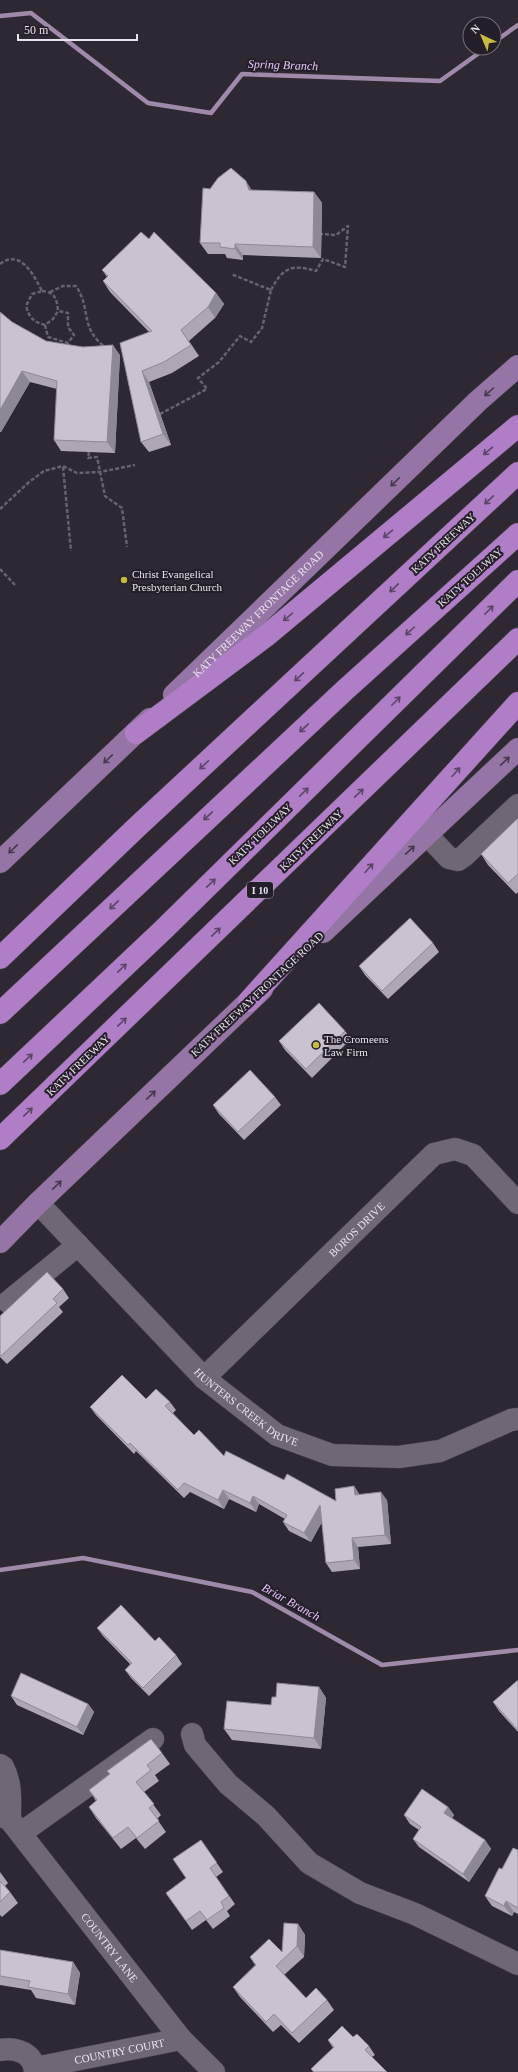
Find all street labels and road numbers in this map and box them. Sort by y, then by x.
street label: KATY FREEWAY [409,510,477,576]
street label: KATY TOLLWAY [435,545,505,609]
street label: KATY FREEWAY FRONTAGE ROAD [190,548,326,679]
street label: KATY TOLLWAY [226,801,294,867]
street label: KATY FREEWAY [277,807,345,873]
road number: I 10 [247,882,273,898]
street label: KATY FREEWAY FRONTAGE ROAD [188,929,326,1059]
street label: KATY FREEWAY [44,1032,112,1098]
street label: BOROS DRIVE [326,1199,387,1259]
street label: HUNTERS CREEK DRIVE [192,1366,300,1448]
street label: COUNTRY LANE [79,1911,140,1985]
street label: COUNTRY COURT [73,2036,166,2066]

